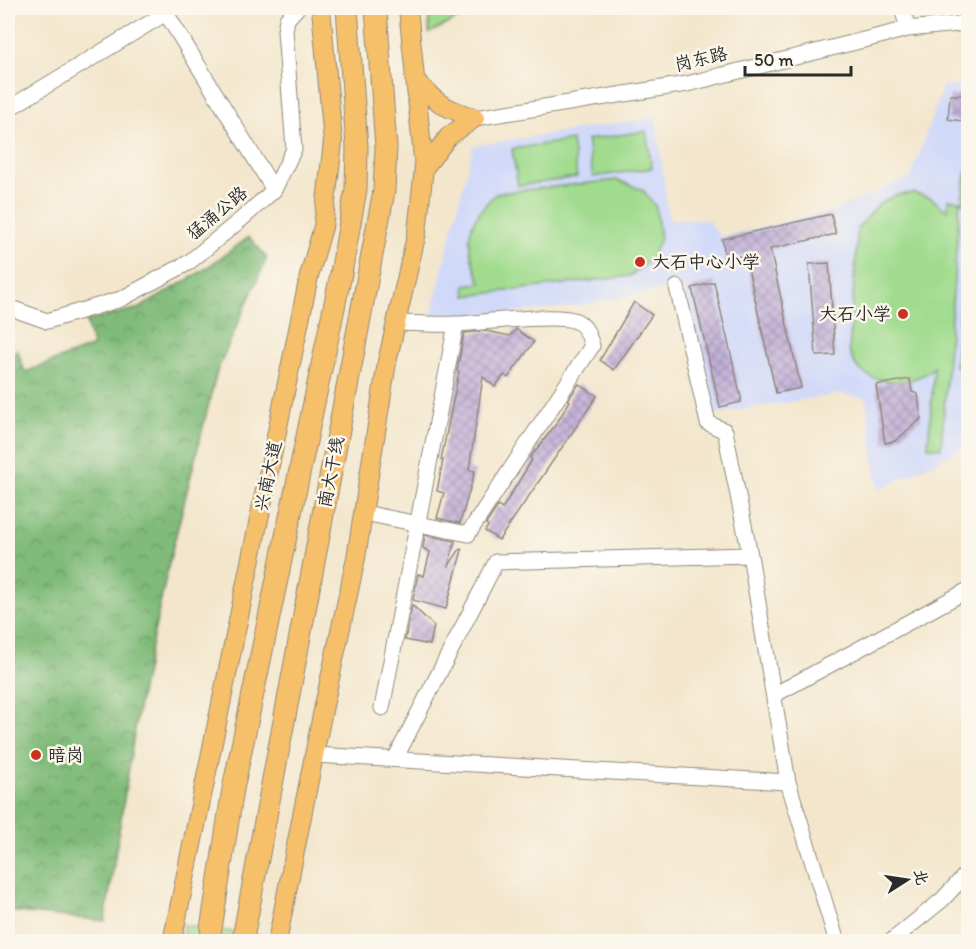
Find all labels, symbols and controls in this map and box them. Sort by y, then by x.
scale bar [745,39,852,77]
street label: 岗东路 [672,42,730,76]
text: 50 m [754,49,794,71]
street label: 猛涌公路 [182,181,252,245]
place label: 大石中心小学 [652,251,760,273]
marker: 大石中心小学 [633,255,647,269]
place label: 大石小学 [819,303,891,325]
marker: 大石小学 [896,307,910,321]
street label: 南大干线 [313,435,349,509]
street label: 兴南大道 [250,438,286,514]
place label: 暗岗 [48,744,84,766]
marker: 暗岗 [29,748,43,762]
north arrow [877,850,937,910]
text: 北 [910,867,932,887]

